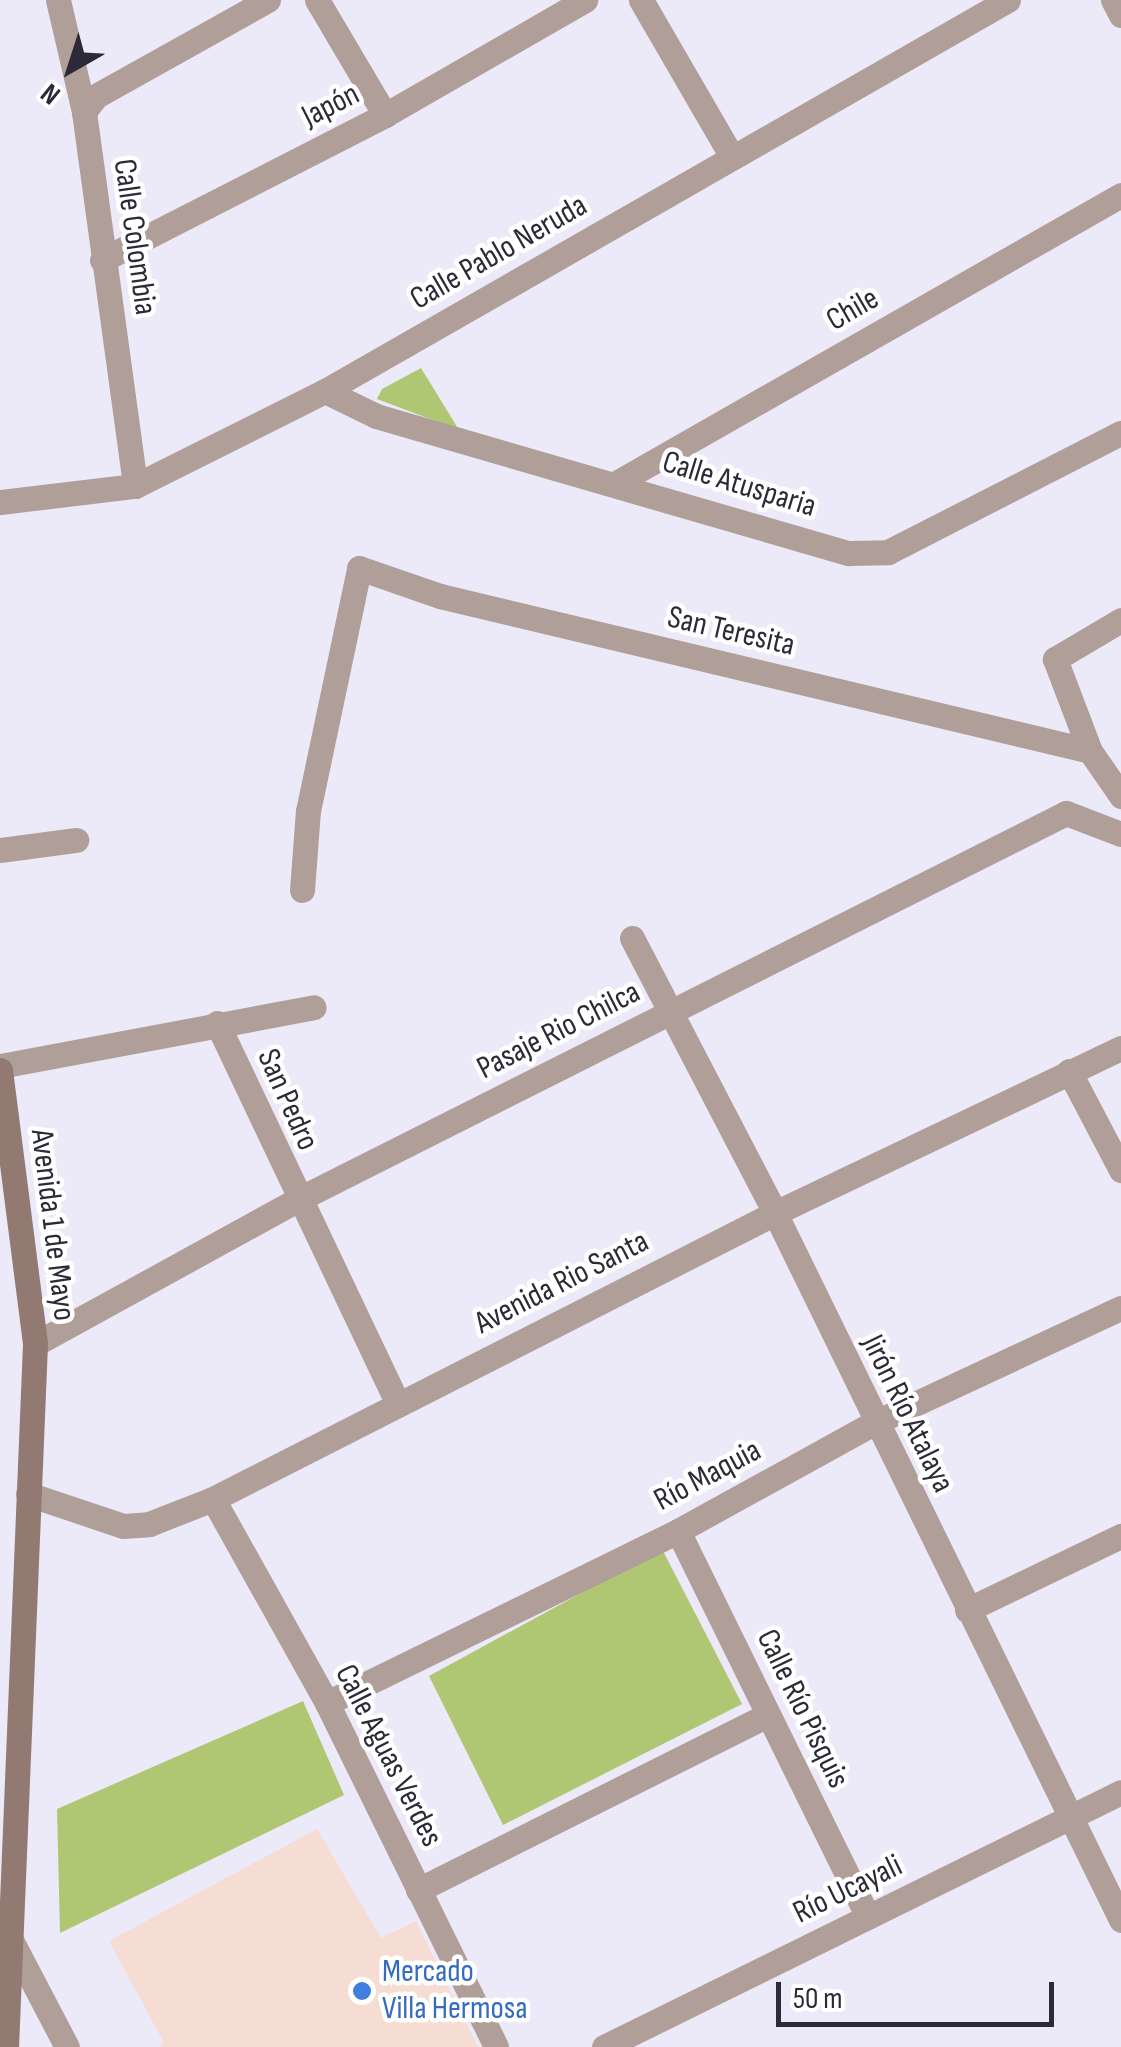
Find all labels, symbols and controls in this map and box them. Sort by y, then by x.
north arrow [20,20,120,120]
street label: Japón [296,75,366,137]
text: N [35,76,67,111]
street label: Calle Colombia [104,157,164,317]
street label: Calle Pablo Neruda [404,187,594,319]
street label: Chile [820,280,886,340]
street label: Calle Atusparia [658,443,820,527]
street label: San Teresita [664,599,798,665]
street label: Pasaje Rio Chilca [471,974,647,1088]
street label: San Pedro [248,1044,326,1156]
street label: Avenida 1 de Mayo [21,1127,83,1323]
street label: Avenida Rio Santa [469,1223,655,1343]
street label: Jirón Río Atalaya [852,1329,962,1499]
street label: Río Maquia [648,1432,768,1520]
street label: Calle Río Pisquis [747,1624,857,1794]
street label: Calle Aguas Verdes [326,1659,450,1853]
street label: Río Ucayali [787,1847,909,1933]
place label: Mercado Villa Hermosa [382,1954,527,2029]
scale bar [781,1962,1058,2024]
marker: Mercado Villa Hermosa [351,1980,373,2002]
text: 50 m [793,1981,842,2017]

